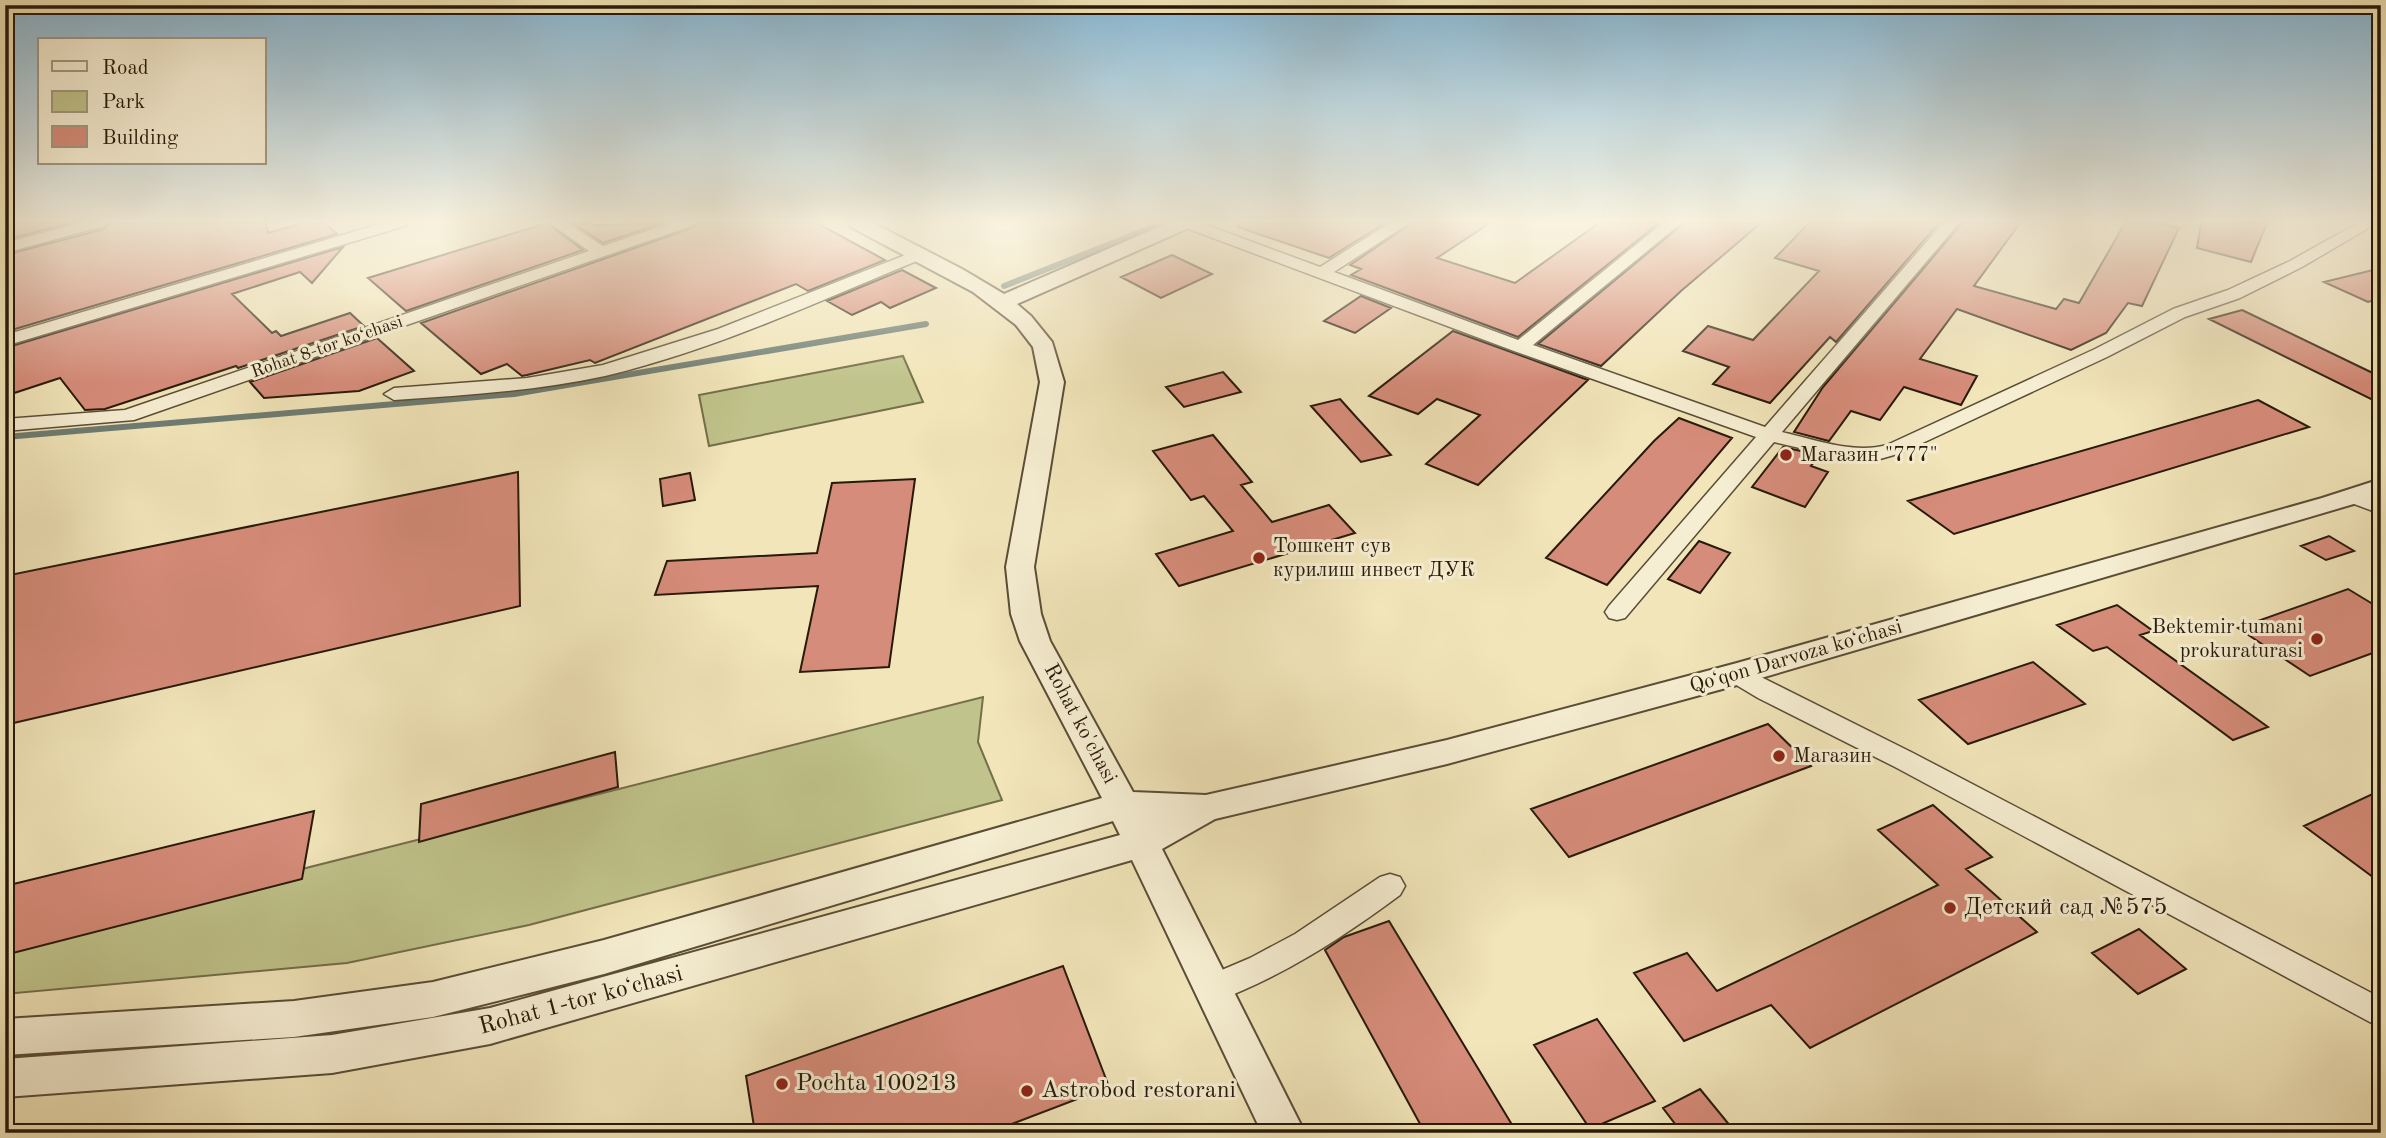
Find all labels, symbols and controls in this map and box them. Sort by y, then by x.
legend [38,38,266,164]
text: Road [102,58,149,79]
text: Park [102,92,145,113]
text: Building [102,128,179,149]
street label: Rohat 8-tor ko‘chasi [249,313,405,381]
place label: Магазин "777" [1800,445,1938,466]
marker: Магазин "777" [1778,447,1794,463]
place label: Тошкент сув курилиш инвест ДУК [1273,536,1475,581]
marker: Тошкент сув курилиш инвест ДУК [1251,550,1267,566]
street label: Qoʻqon Darvoza koʻchasi [1687,617,1905,697]
place label: Bektemir tumani prokuraturasi [2151,617,2303,662]
marker: Bektemir tumani prokuraturasi [2309,631,2325,647]
street label: Rohat ko'chasi [1040,661,1120,787]
place label: Магазин [1793,746,1872,767]
marker: Магазин [1771,748,1787,764]
place label: Детский сад №575 [1964,896,2167,920]
marker: Детский сад №575 [1942,900,1958,916]
street label: Rohat 1-tor koʻchasi [476,962,686,1040]
place label: Pochta 100213 [796,1072,957,1096]
marker: Pochta 100213 [774,1076,790,1092]
place label: Astrobod restorani [1041,1079,1236,1103]
marker: Astrobod restorani [1019,1083,1035,1099]

